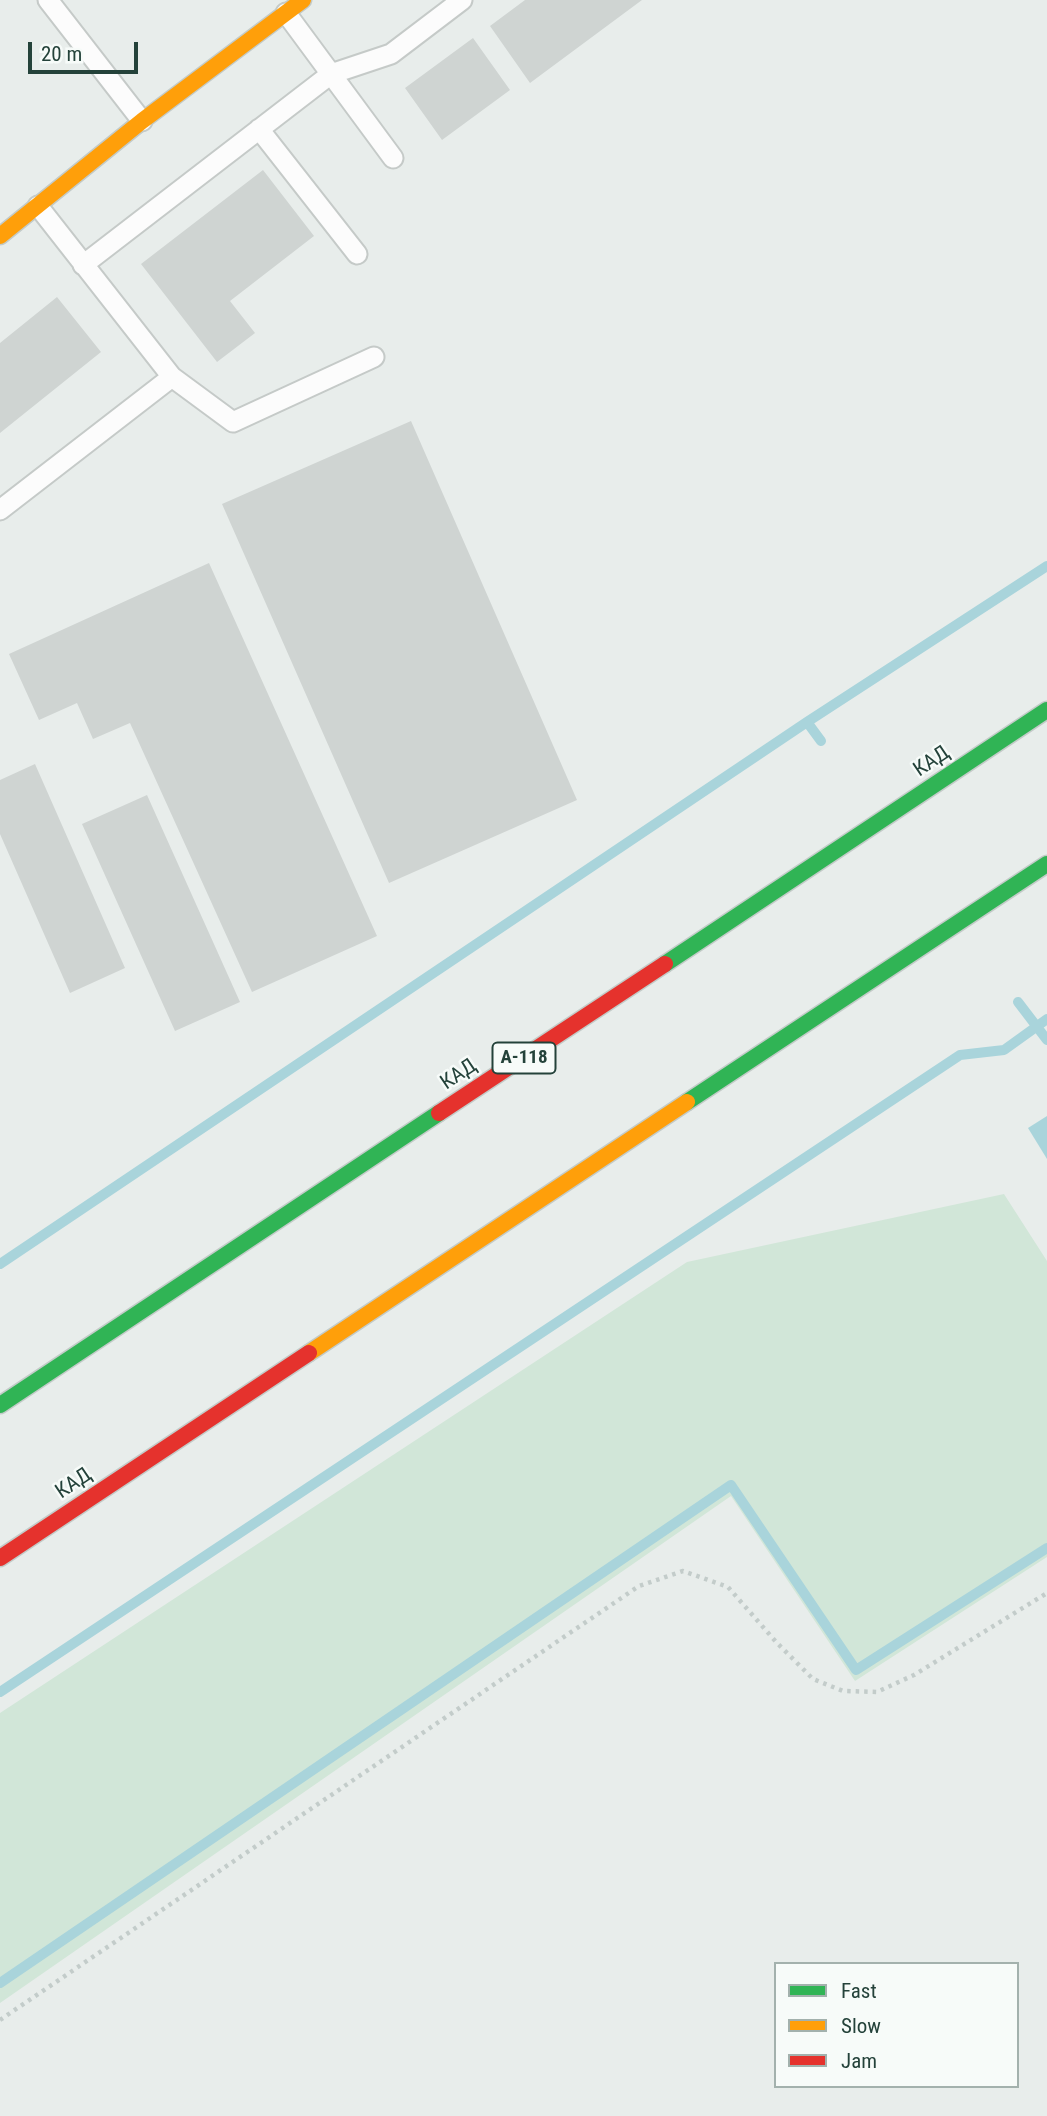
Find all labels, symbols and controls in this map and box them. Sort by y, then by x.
scale bar [32,28,142,72]
text: 20 m [41,42,82,66]
street label: КАД [909,741,955,783]
road number: А-118 [492,1042,556,1074]
street label: КАД [436,1054,482,1096]
street label: КАД [51,1463,97,1505]
legend [774,1962,1019,2088]
text: Fast [841,1979,877,2003]
text: Slow [841,2014,881,2038]
text: Jam [841,2049,877,2073]

